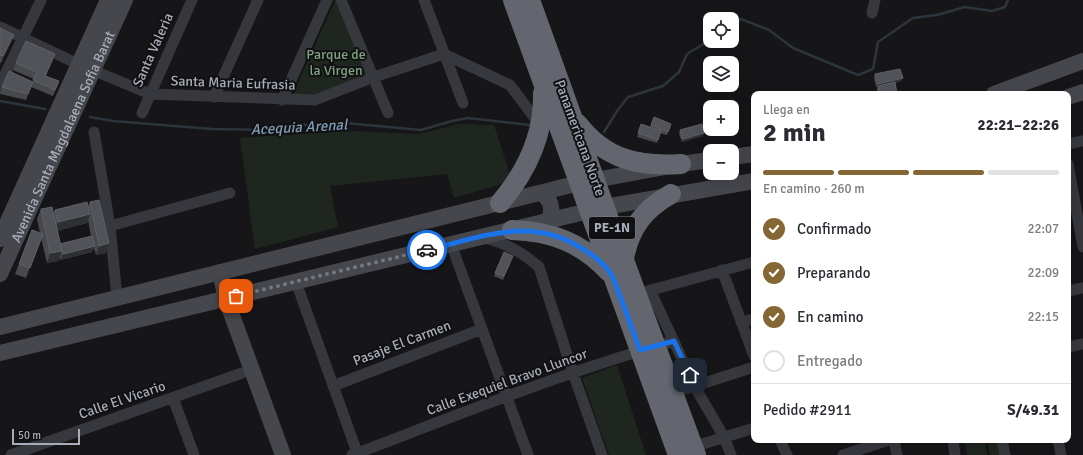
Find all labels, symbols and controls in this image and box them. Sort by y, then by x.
street label: Santa Valeria [129,10,177,90]
map controls [703,12,739,180]
button: locate [703,12,739,48]
street label: Avenida Santa Magdalaena Sofia Barat [7,28,118,245]
park label: Parque de la Virgen [306,46,366,79]
button: layers [703,56,739,92]
street label: Santa Maria Eufrasia [170,72,296,94]
street label: Panamericana Norte [551,78,609,198]
button: + [703,100,739,136]
text: Llega en [763,102,810,118]
water label: Acequia Arenal [250,115,349,139]
text: 22:21–22:26 [978,116,1059,134]
text: 2 min [763,117,826,149]
button: − [703,144,739,180]
text: En camino · 260 m [763,181,865,197]
road number: PE-1N [589,217,635,239]
icon: check [763,218,785,240]
text: Confirmado [797,220,871,238]
text: 22:07 [1027,221,1059,237]
courier [407,230,447,270]
icon: car [416,239,438,261]
icon: check [763,262,785,284]
text: Preparando [797,264,871,282]
text: 22:09 [1027,265,1059,281]
pin [219,279,253,313]
icon: bag [225,285,247,307]
icon: check [763,306,785,328]
text: En camino [797,308,864,326]
text: 22:15 [1027,309,1059,325]
street label: Pasaje El Carmen [351,317,453,369]
street label: Calle Exequiel Bravo Lluncor [424,345,590,419]
text: Entregado [797,352,863,370]
pin [673,358,707,392]
icon: home [679,364,701,386]
street label: Calle El Vicario [76,377,168,423]
text: Pedido #2911 [763,401,852,419]
text: S/49.31 [1007,401,1059,419]
scale bar [12,427,80,446]
text: 50 m [18,429,41,442]

